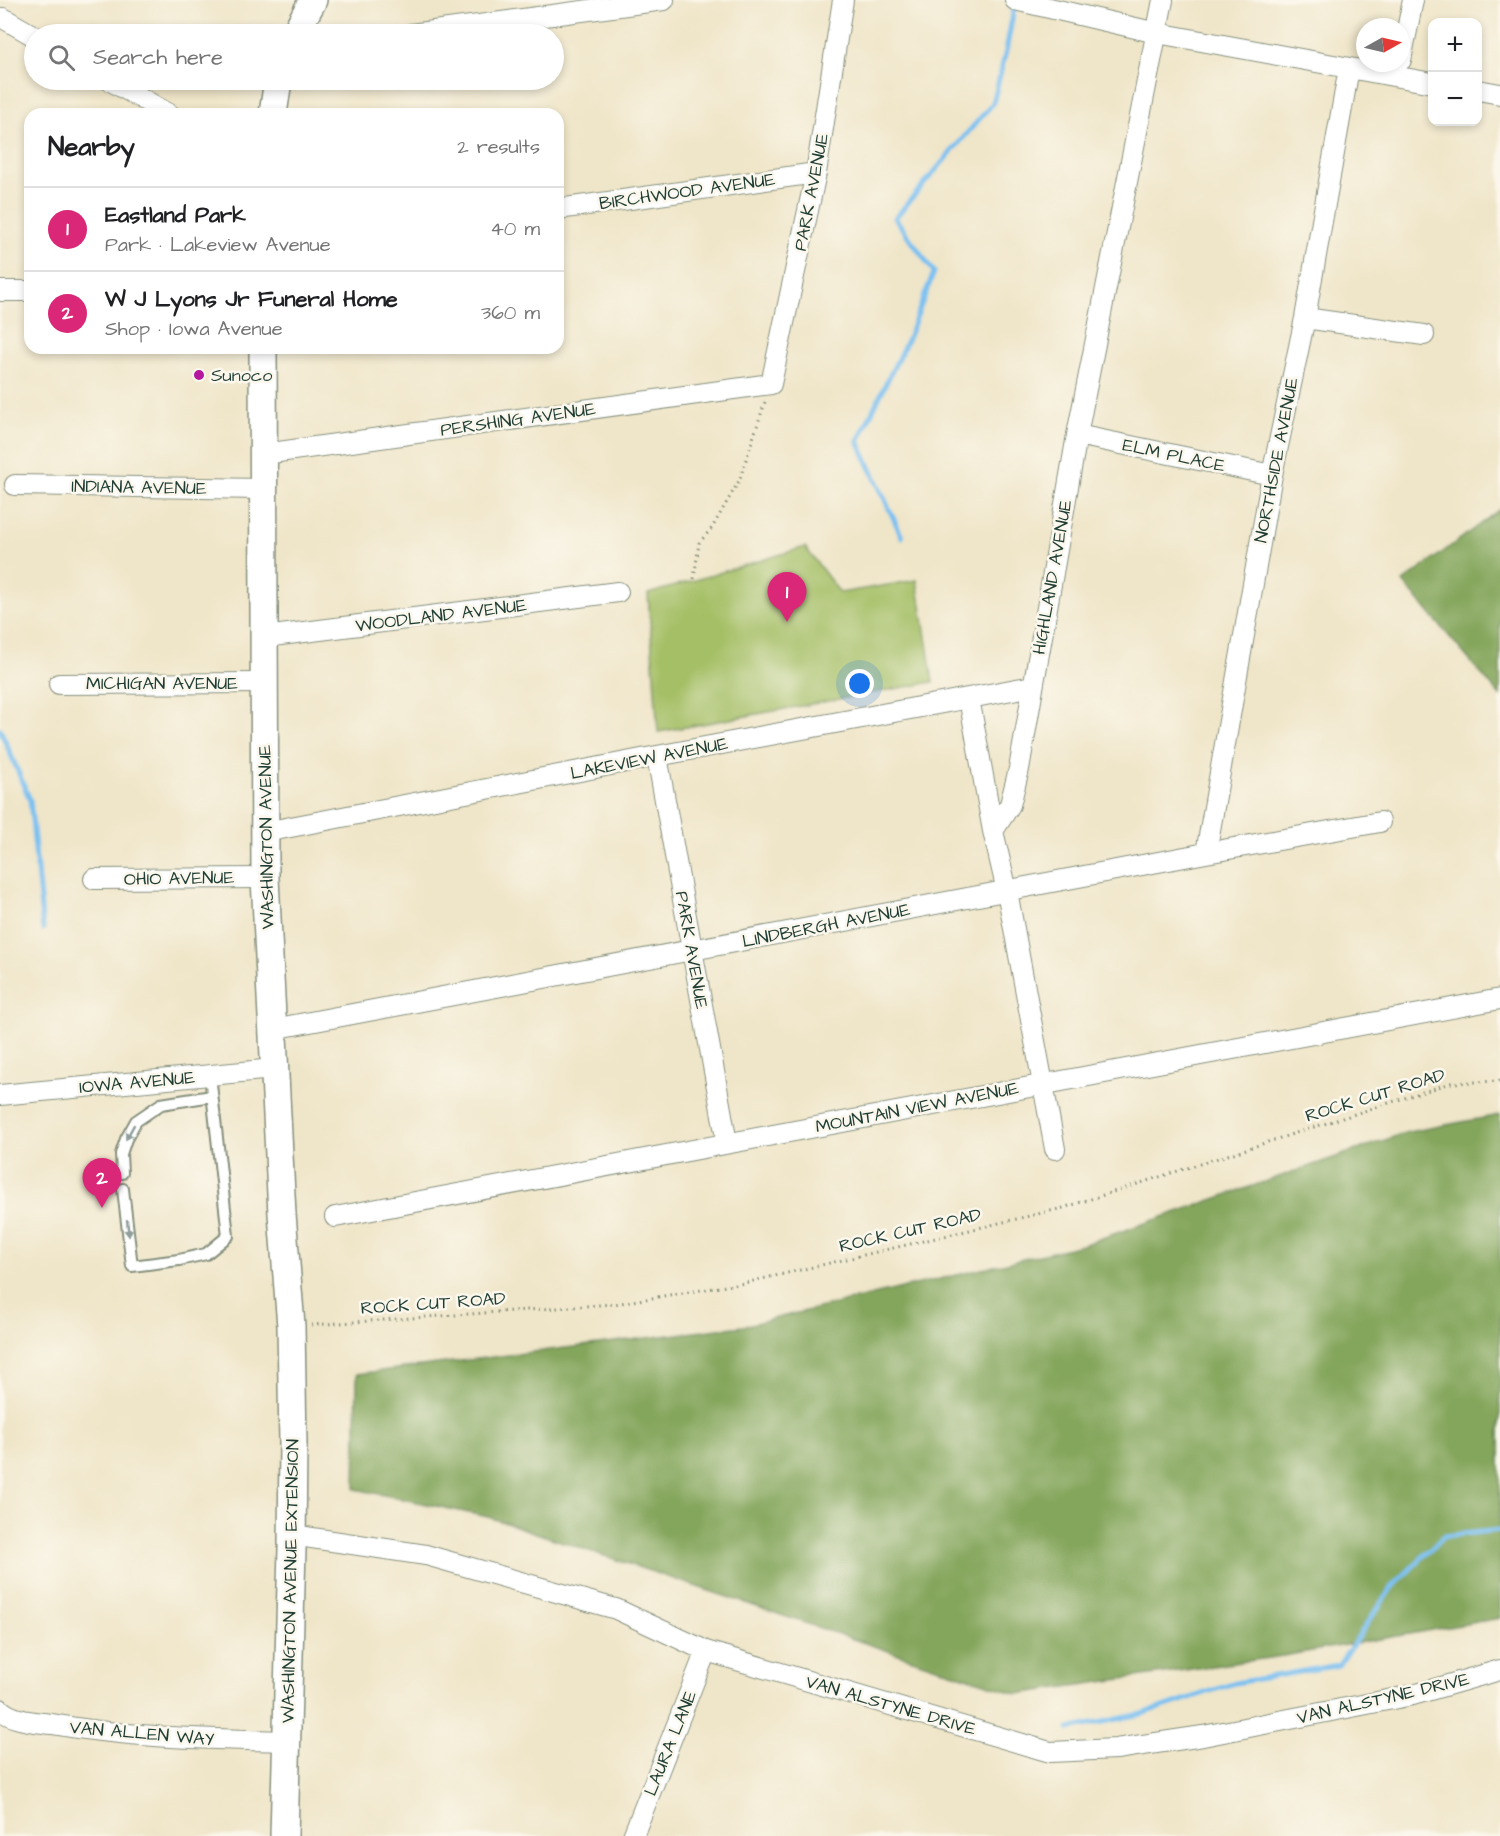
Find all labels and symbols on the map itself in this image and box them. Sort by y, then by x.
north arrow [1356,18,1410,72]
street label: PARK AVENUE [788,131,835,253]
street label: BIRCHWOOD AVENUE [597,167,777,216]
place label: Sunoco [211,363,272,388]
marker: Sunoco [192,368,206,382]
street label: NORTHSIDE AVENUE [1248,375,1305,545]
street label: PERSHING AVENUE [439,396,598,443]
street label: ELM PLACE [1120,432,1228,479]
street label: INDIANA AVENUE [71,474,207,501]
street label: HIGHLAND AVENUE [1027,497,1078,656]
pin: 1 [768,572,806,622]
street label: WOODLAND AVENUE [354,593,528,638]
your location [845,669,874,698]
street label: MICHIGAN AVENUE [86,671,238,696]
street label: LAKEVIEW AVENUE [568,731,730,786]
street label: WASHINGTON AVENUE [252,744,281,930]
street label: OHIO AVENUE [124,865,235,892]
street label: PARK AVENUE [669,889,714,1011]
street label: LINDBERGH AVENUE [740,897,913,954]
street label: ROCK CUT ROAD [1302,1062,1448,1129]
street label: IOWA AVENUE [78,1065,196,1100]
street label: MOUNTAIN VIEW AVENUE [813,1075,1021,1139]
one-way arrow [125,1124,135,1141]
pin: 2 [82,1158,122,1208]
street label: ROCK CUT ROAD [837,1202,984,1259]
one-way arrow [123,1218,133,1237]
street label: ROCK CUT ROAD [360,1286,507,1321]
street label: WASHINGTON AVENUE EXTENSION [276,1439,305,1723]
street label: VAN ALSTYNE DRIVE [1295,1666,1472,1730]
street label: VAN ALSTYNE DRIVE [803,1669,979,1742]
street label: LAURA LANE [638,1686,703,1800]
street label: VAN ALLEN WAY [69,1715,216,1752]

